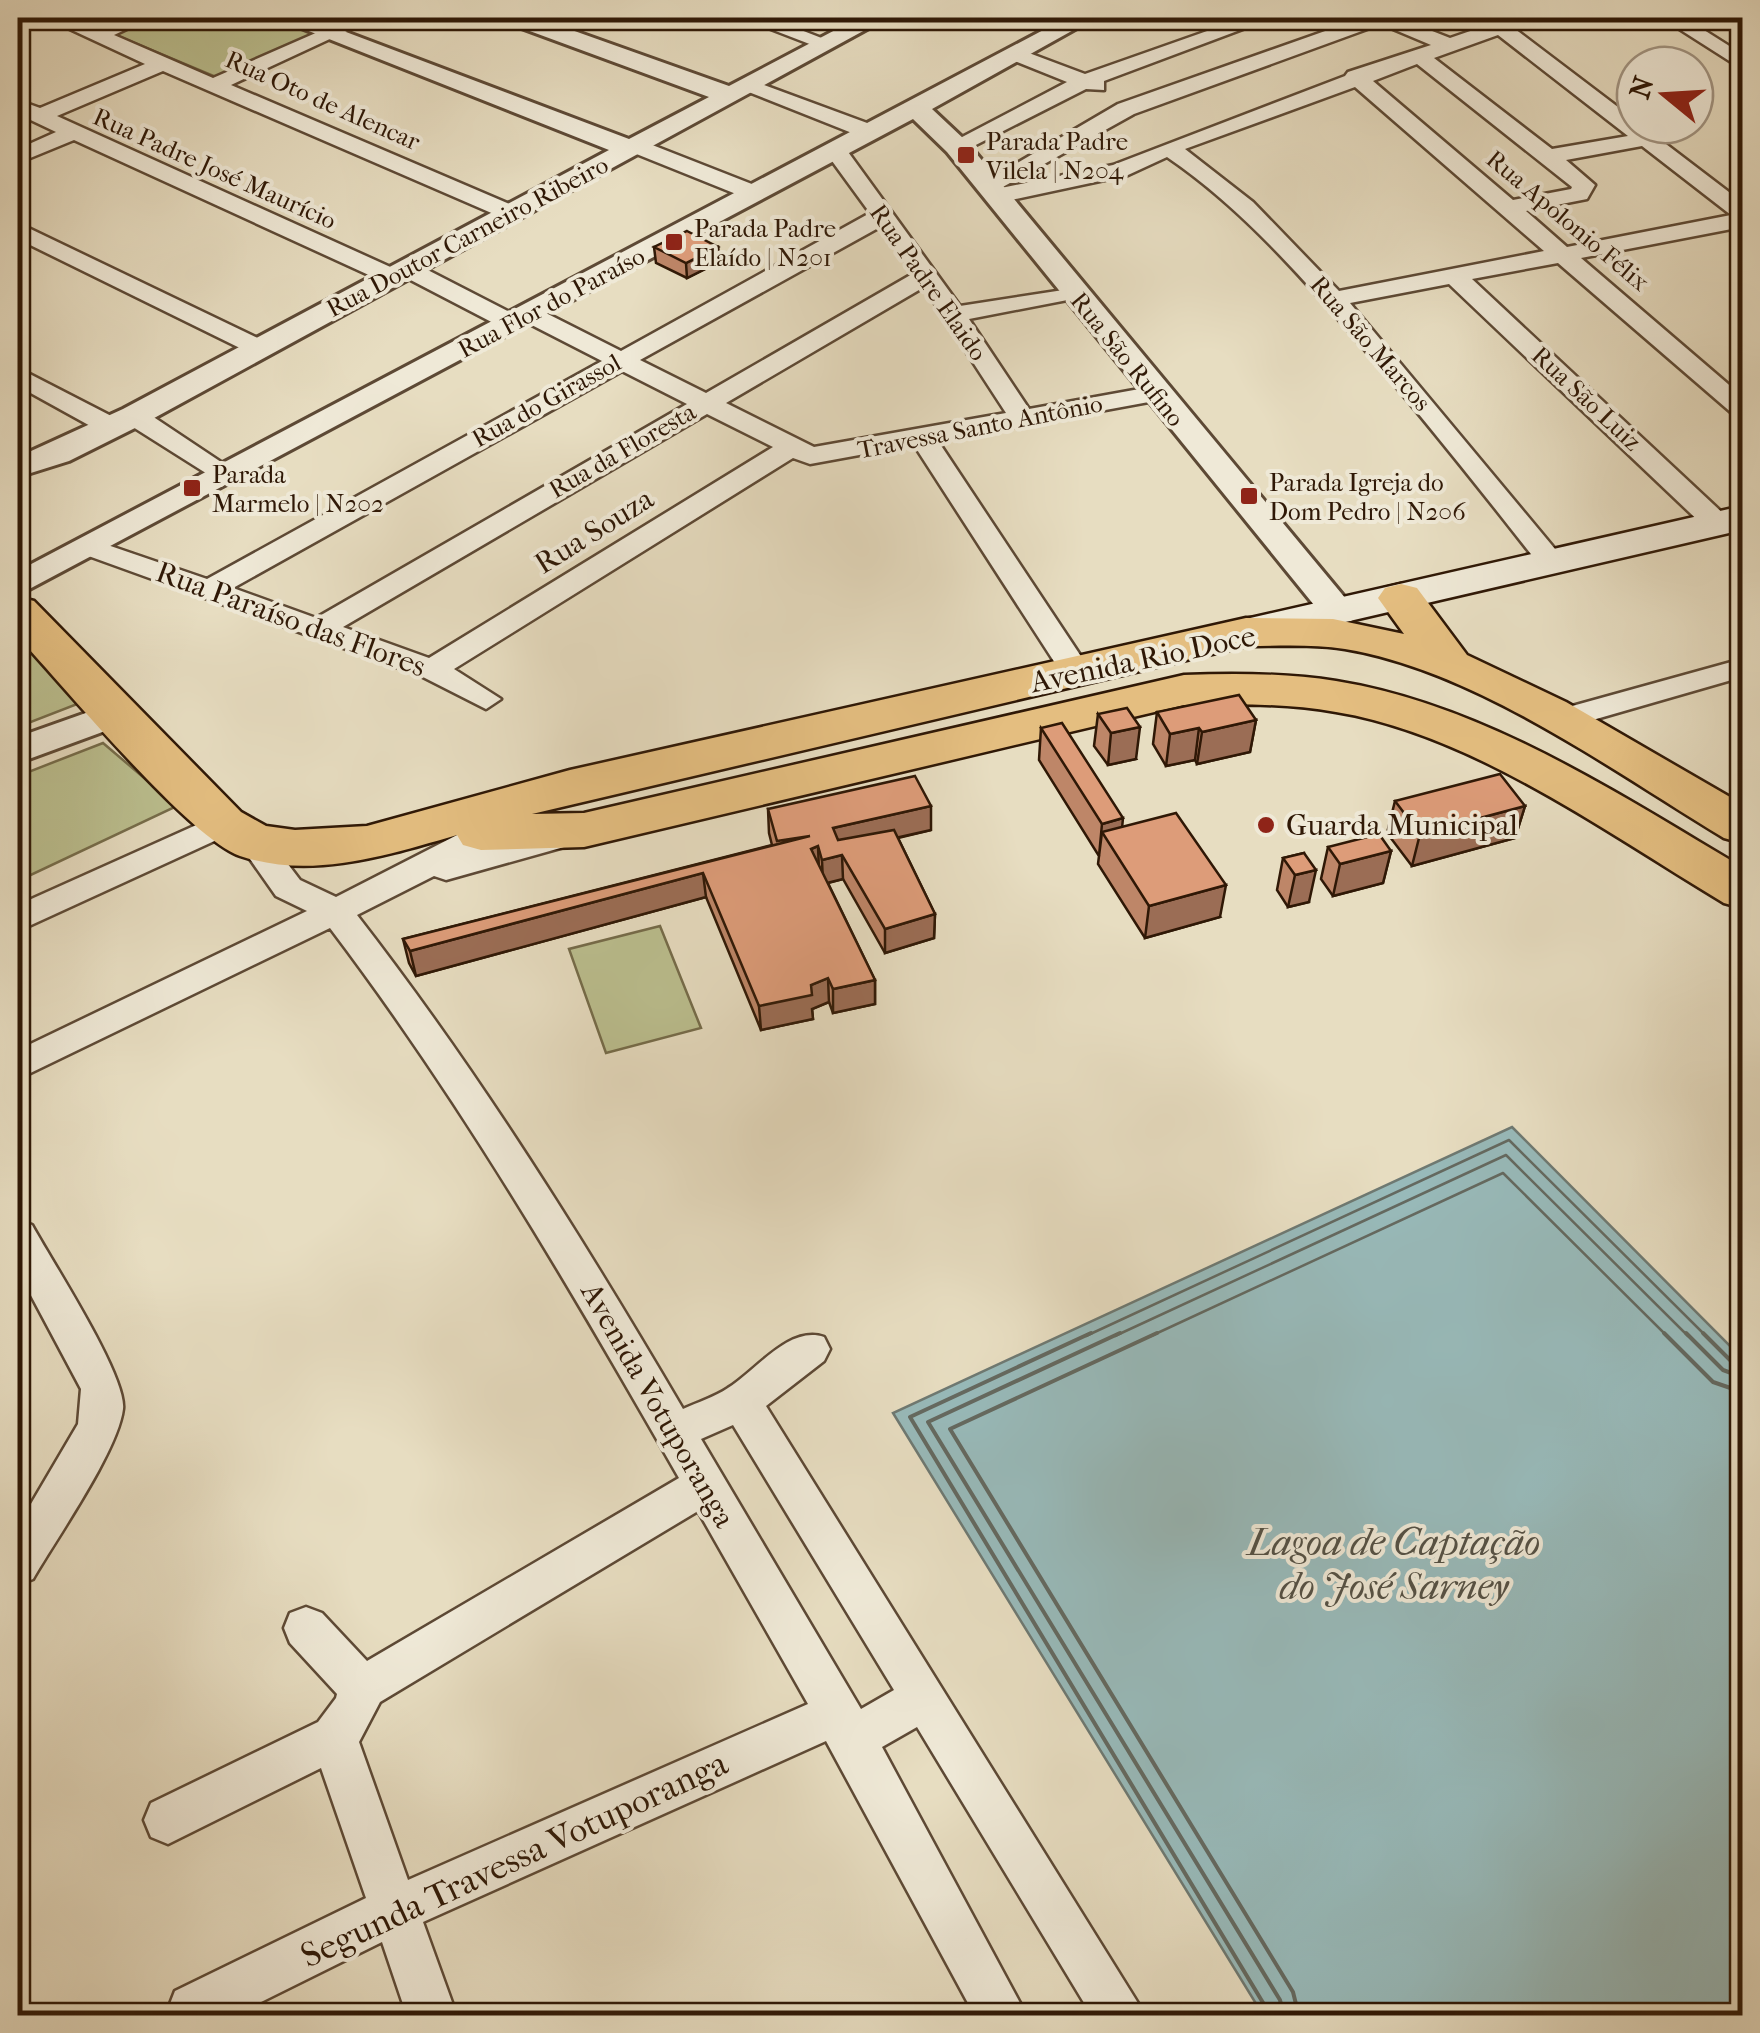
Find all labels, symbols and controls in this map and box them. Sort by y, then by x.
street label: Rua Oto de Alencar [221,45,425,157]
north arrow [1615,45,1715,145]
text: N [1623,72,1661,103]
street label: Rua Padre José Maurício [89,102,341,235]
place label: Parada Padre Vilela | N204 [985,127,1128,185]
marker: Parada Padre Vilela | N204 [955,144,977,166]
street label: Rua Apolonio Félix [1481,144,1655,297]
street label: Rua Doutor Carneiro Ribeiro [321,150,613,323]
street label: Rua Padre Elaido [864,198,993,366]
place label: Parada Padre Elaído | N201 [694,214,836,272]
marker: Parada Padre Elaído | N201 [663,231,685,253]
street label: Rua Flor do Paraíso [453,241,650,364]
street label: Rua São Marcos [1304,270,1437,417]
street label: Rua São Rufino [1065,286,1191,432]
street label: Rua São Luiz [1526,340,1647,456]
street label: Rua do Girassol [467,348,626,453]
street label: Travessa Santo Antônio [855,389,1105,464]
street label: Rua da Floresta [544,396,701,504]
place label: Parada Marmelo | N202 [212,460,384,518]
place label: Parada Igreja do Dom Pedro | N206 [1269,468,1466,526]
marker: Parada Marmelo | N202 [181,477,203,499]
street label: Rua Souza [529,481,661,582]
marker: Parada Igreja do Dom Pedro | N206 [1238,485,1260,507]
street label: Rua Paraíso das Flores [151,554,430,685]
street label: Avenida Rio Doce [1026,619,1259,701]
place label: Guarda Municipal [1286,808,1518,843]
marker: Guarda Municipal [1255,814,1277,836]
street label: Avenida Votuporanga [573,1276,742,1535]
water label: Lagoa de Captação do José Sarney [1245,1520,1540,1609]
street label: Segunda Travessa Votuporanga [294,1742,735,1977]

